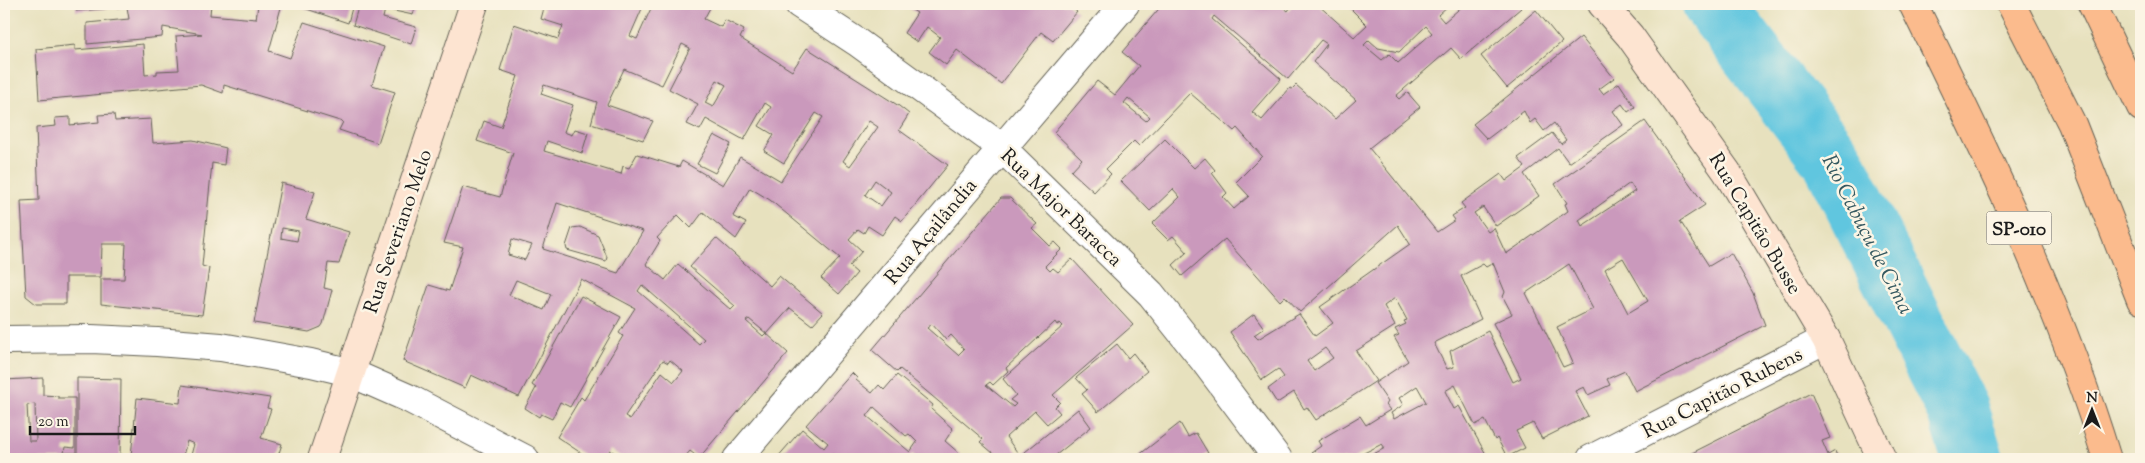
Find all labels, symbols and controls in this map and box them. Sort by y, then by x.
street label: Rua Major Baracca [993,143,1128,275]
street label: Rua Severiano Melo [358,146,441,318]
street label: Rua Capitão Busse [1700,148,1808,301]
water label: Rio Cabuçu de Cima [1813,150,1919,320]
street label: Rua Açailândia [879,173,985,292]
road number: SP-010 [1986,212,2052,244]
street label: Rua Capitão Rubens [1638,341,1808,447]
north arrow [2068,386,2118,436]
text: N [2086,389,2098,409]
scale bar [30,403,135,435]
text: 20 m [38,412,69,433]

